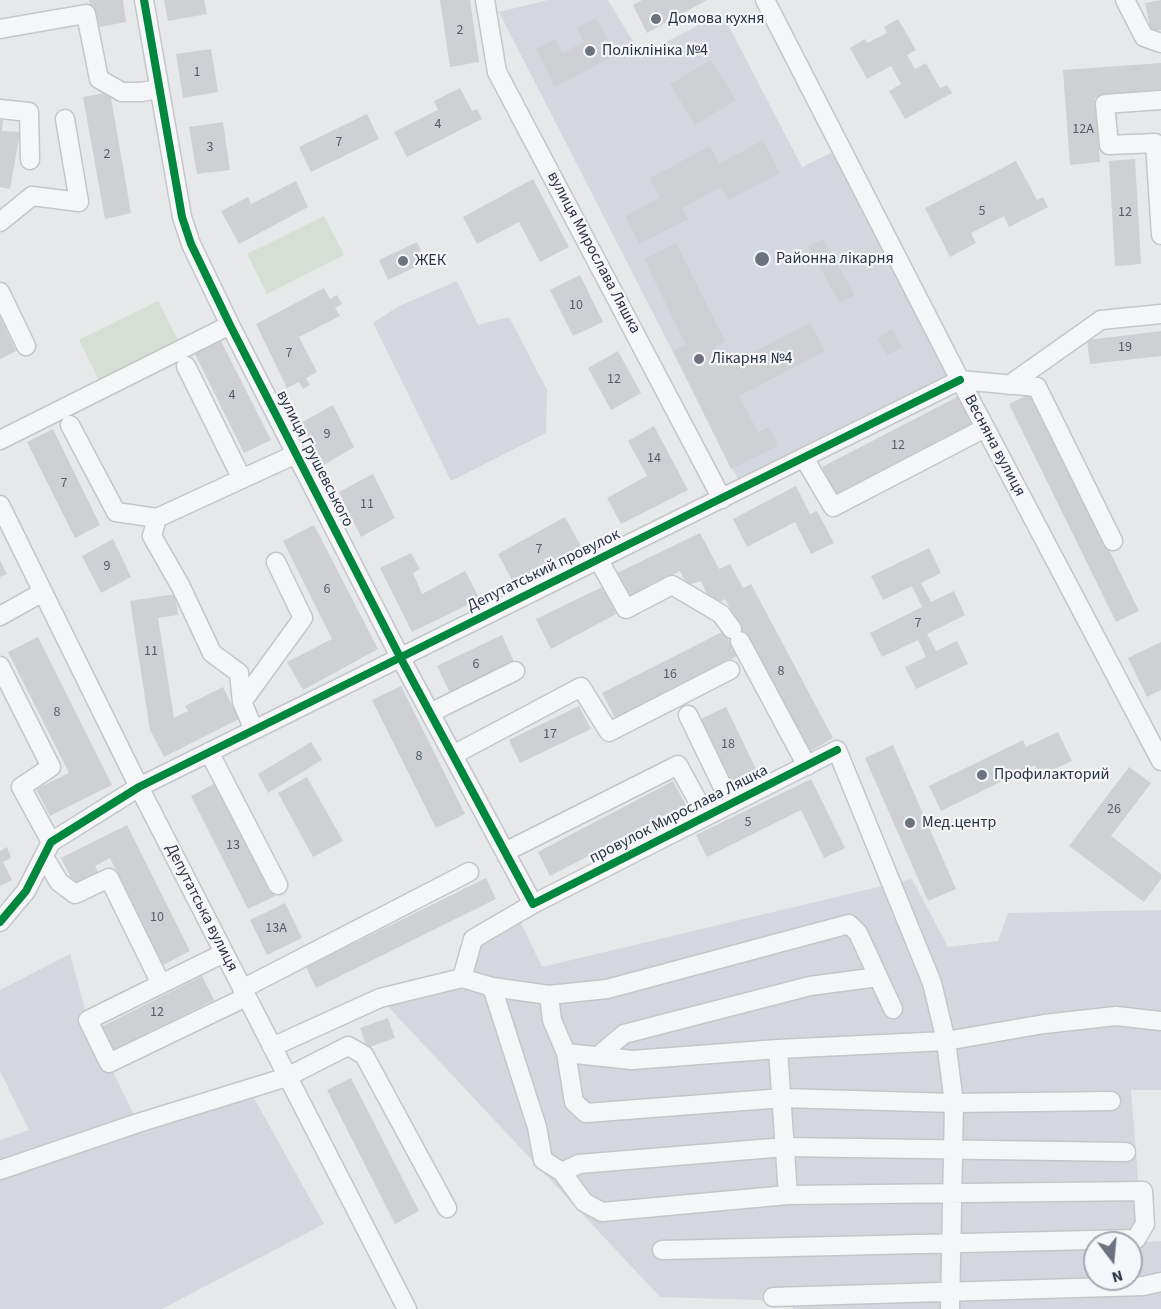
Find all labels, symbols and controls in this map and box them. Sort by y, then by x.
place label: Домова кухня [668,9,765,29]
marker: Домова кухня [649,12,663,26]
house number: 2 [457,23,463,39]
place label: Поліклініка №4 [602,41,708,61]
marker: Поліклініка №4 [583,44,597,58]
house number: 1 [194,65,200,81]
house number: 4 [435,117,441,133]
house number: 12А [1072,122,1094,138]
house number: 7 [336,135,342,151]
house number: 3 [207,140,213,156]
house number: 2 [104,147,110,163]
street label: вулиця Мирослава Ляшка [542,169,644,337]
house number: 5 [979,204,985,220]
house number: 12 [1118,205,1132,221]
place label: Районна лікарня [776,249,894,269]
marker: Районна лікарня [753,250,771,268]
place label: ЖЕК [415,251,446,271]
marker: ЖЕК [396,254,410,268]
house number: 10 [569,298,583,314]
house number: 19 [1118,340,1132,356]
house number: 7 [286,346,292,362]
place label: Лікарня №4 [711,349,792,369]
marker: Лікарня №4 [692,352,706,366]
house number: 12 [607,372,621,388]
street label: вулиця Грушевського [271,387,357,531]
house number: 4 [229,388,235,404]
street label: Весняна вулиця [959,392,1029,500]
house number: 9 [324,427,330,443]
house number: 12 [891,438,905,454]
house number: 14 [647,451,661,467]
house number: 7 [61,476,67,492]
house number: 11 [360,497,374,513]
street label: Депутатський провулок [464,526,624,616]
house number: 7 [536,542,542,558]
house number: 9 [104,559,110,575]
house number: 6 [324,582,330,598]
house number: 7 [915,616,921,632]
house number: 11 [144,644,158,660]
house number: 6 [473,657,479,673]
house number: 8 [778,664,784,680]
house number: 16 [663,667,677,683]
house number: 8 [54,705,60,721]
house number: 17 [543,727,557,743]
house number: 18 [721,737,735,753]
house number: 8 [416,749,422,765]
street label: провулок Мирослава Ляшка [586,762,772,868]
place label: Профилакторий [994,765,1110,785]
marker: Профилакторий [975,768,989,782]
house number: 26 [1107,802,1121,818]
place label: Мед.центр [922,813,996,833]
house number: 5 [745,815,751,831]
marker: Мед.центр [903,816,917,830]
house number: 13 [226,838,240,854]
street label: Депутатська вулиця [160,841,242,975]
house number: 10 [150,910,164,926]
house number: 13А [265,921,287,937]
house number: 12 [150,1005,164,1021]
north arrow [1083,1231,1143,1291]
text: N [1109,1264,1126,1288]

